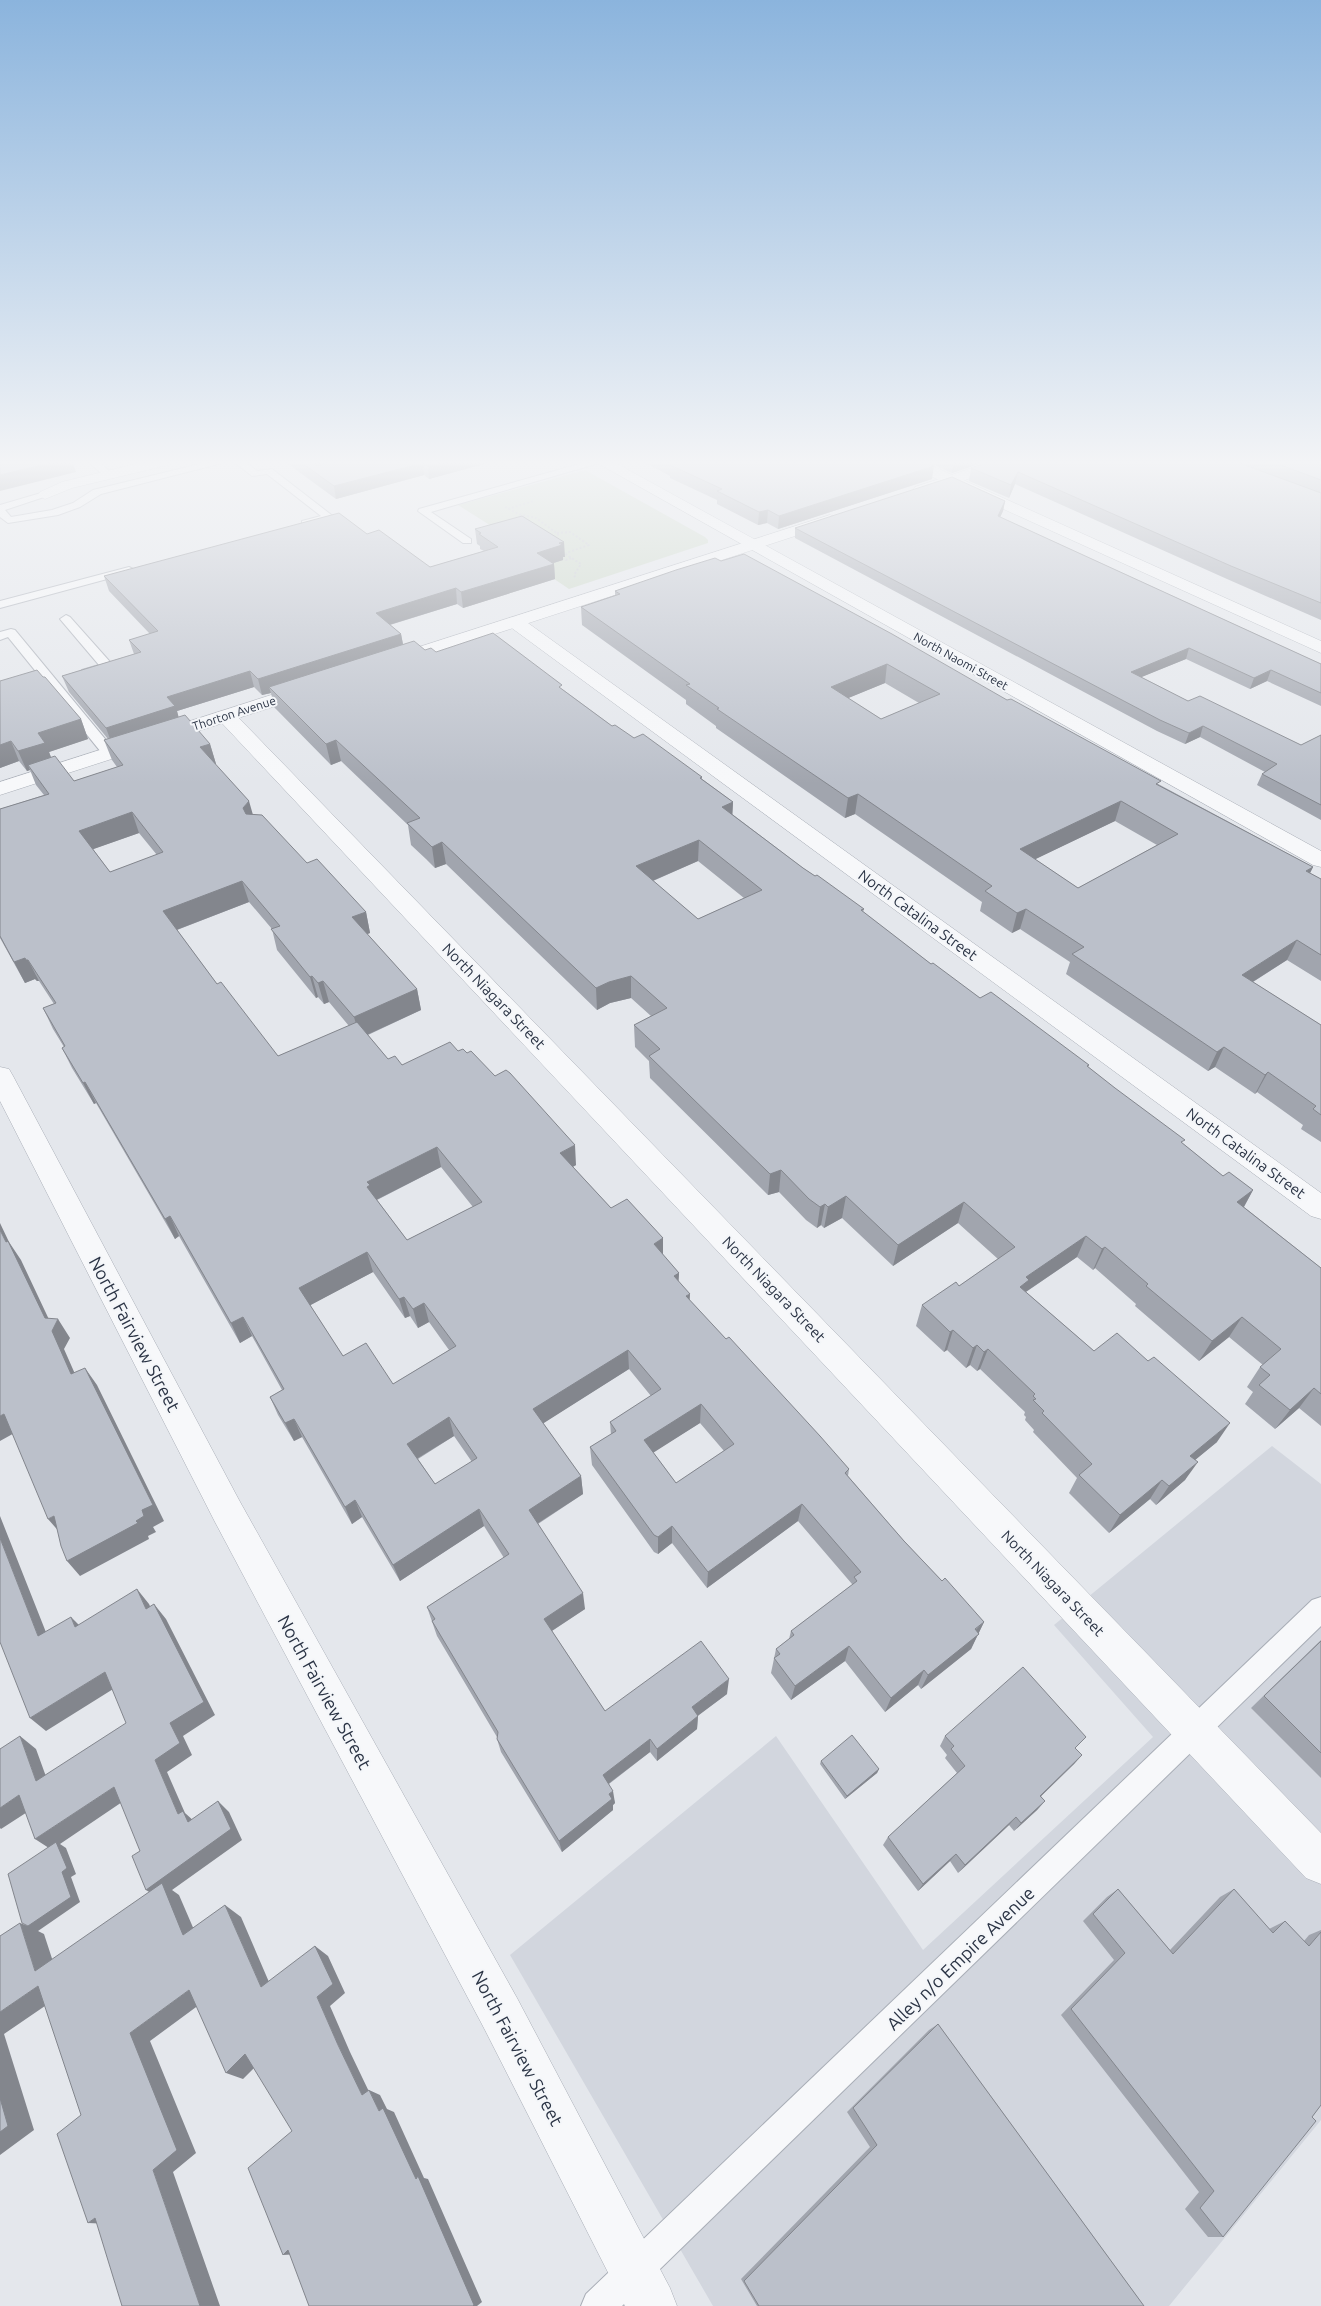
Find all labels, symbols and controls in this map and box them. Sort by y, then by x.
street label: North Naomi Street [912,630,1011,692]
street label: Thorton Avenue [191,693,277,733]
street label: North Catalina Street [855,866,981,964]
street label: North Niagara Street [439,940,549,1052]
street label: North Catalina Street [1183,1104,1309,1202]
street label: North Niagara Street [719,1233,829,1345]
street label: North Fairview Street [86,1253,184,1415]
street label: North Niagara Street [998,1527,1108,1639]
street label: North Fairview Street [274,1612,376,1772]
street label: Alley n/o Empire Avenue [882,1882,1038,2034]
street label: North Fairview Street [469,1967,567,2129]

